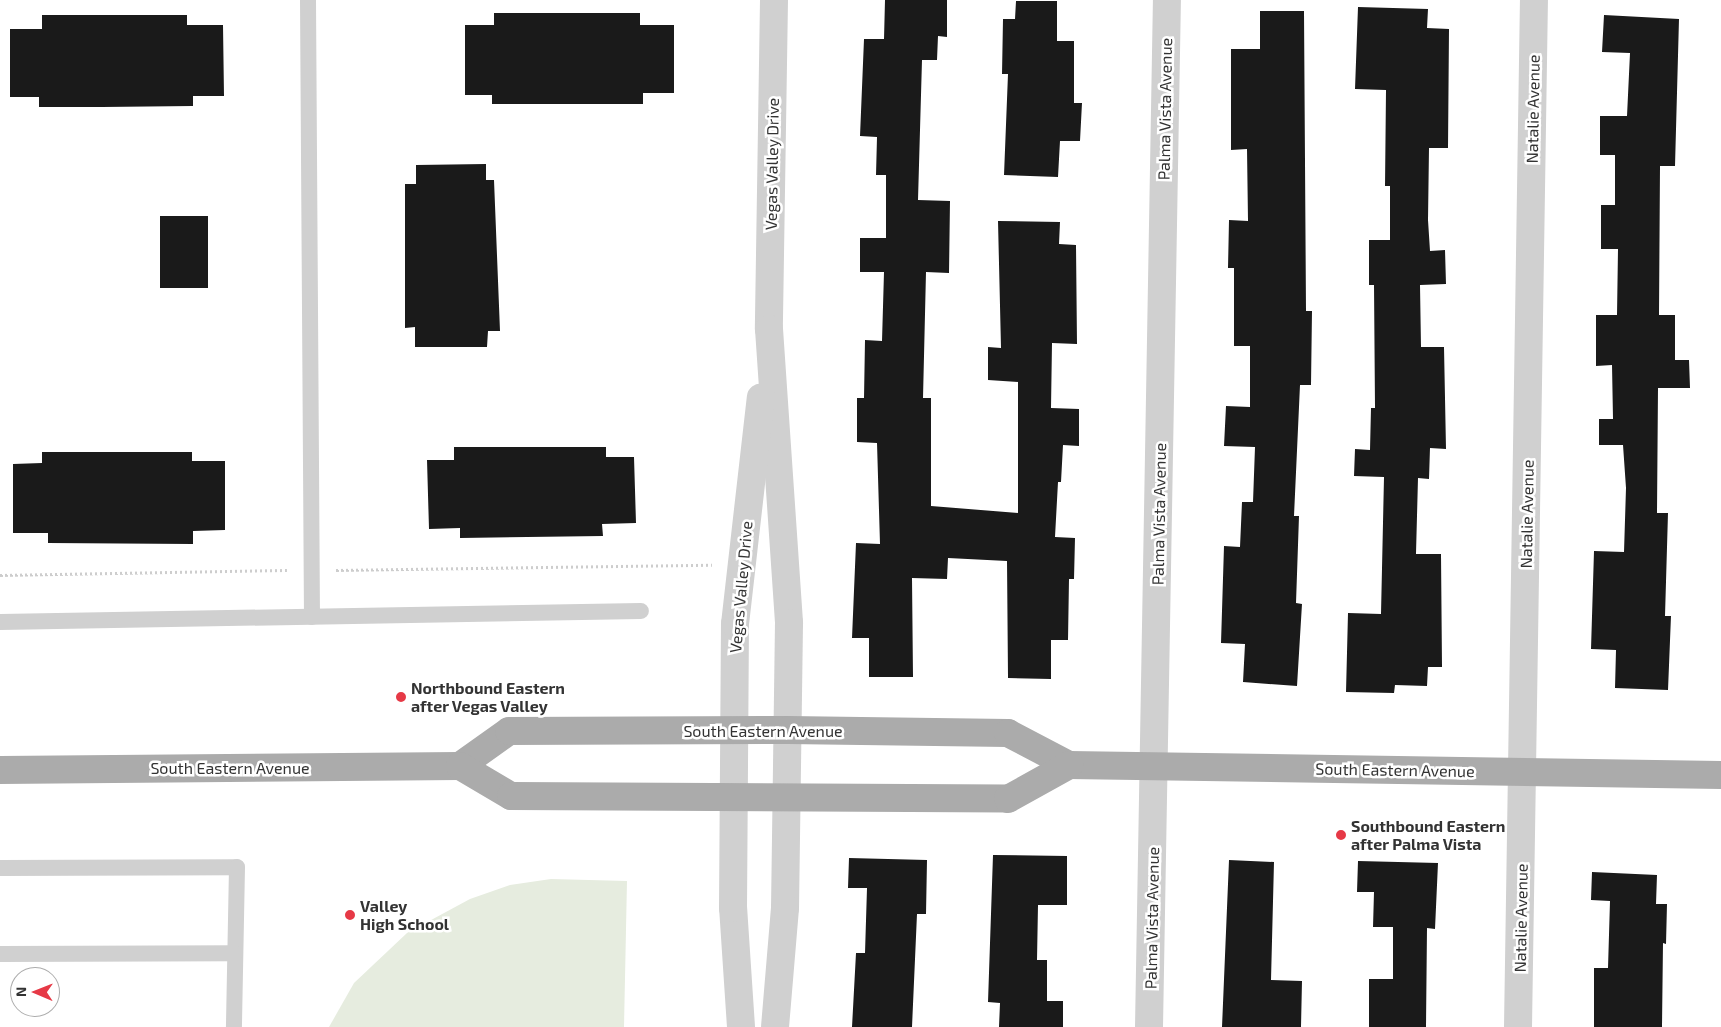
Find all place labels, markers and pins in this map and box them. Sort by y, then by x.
place label: Northbound Eastern after Vegas Valley [411,678,565,716]
marker: Northbound Eastern after Vegas Valley [395,691,407,703]
place label: Southbound Eastern after Palma Vista [1351,816,1505,854]
marker: Southbound Eastern after Palma Vista [1335,829,1347,841]
place label: Valley High School [360,896,449,934]
marker: Valley High School [344,909,356,921]

